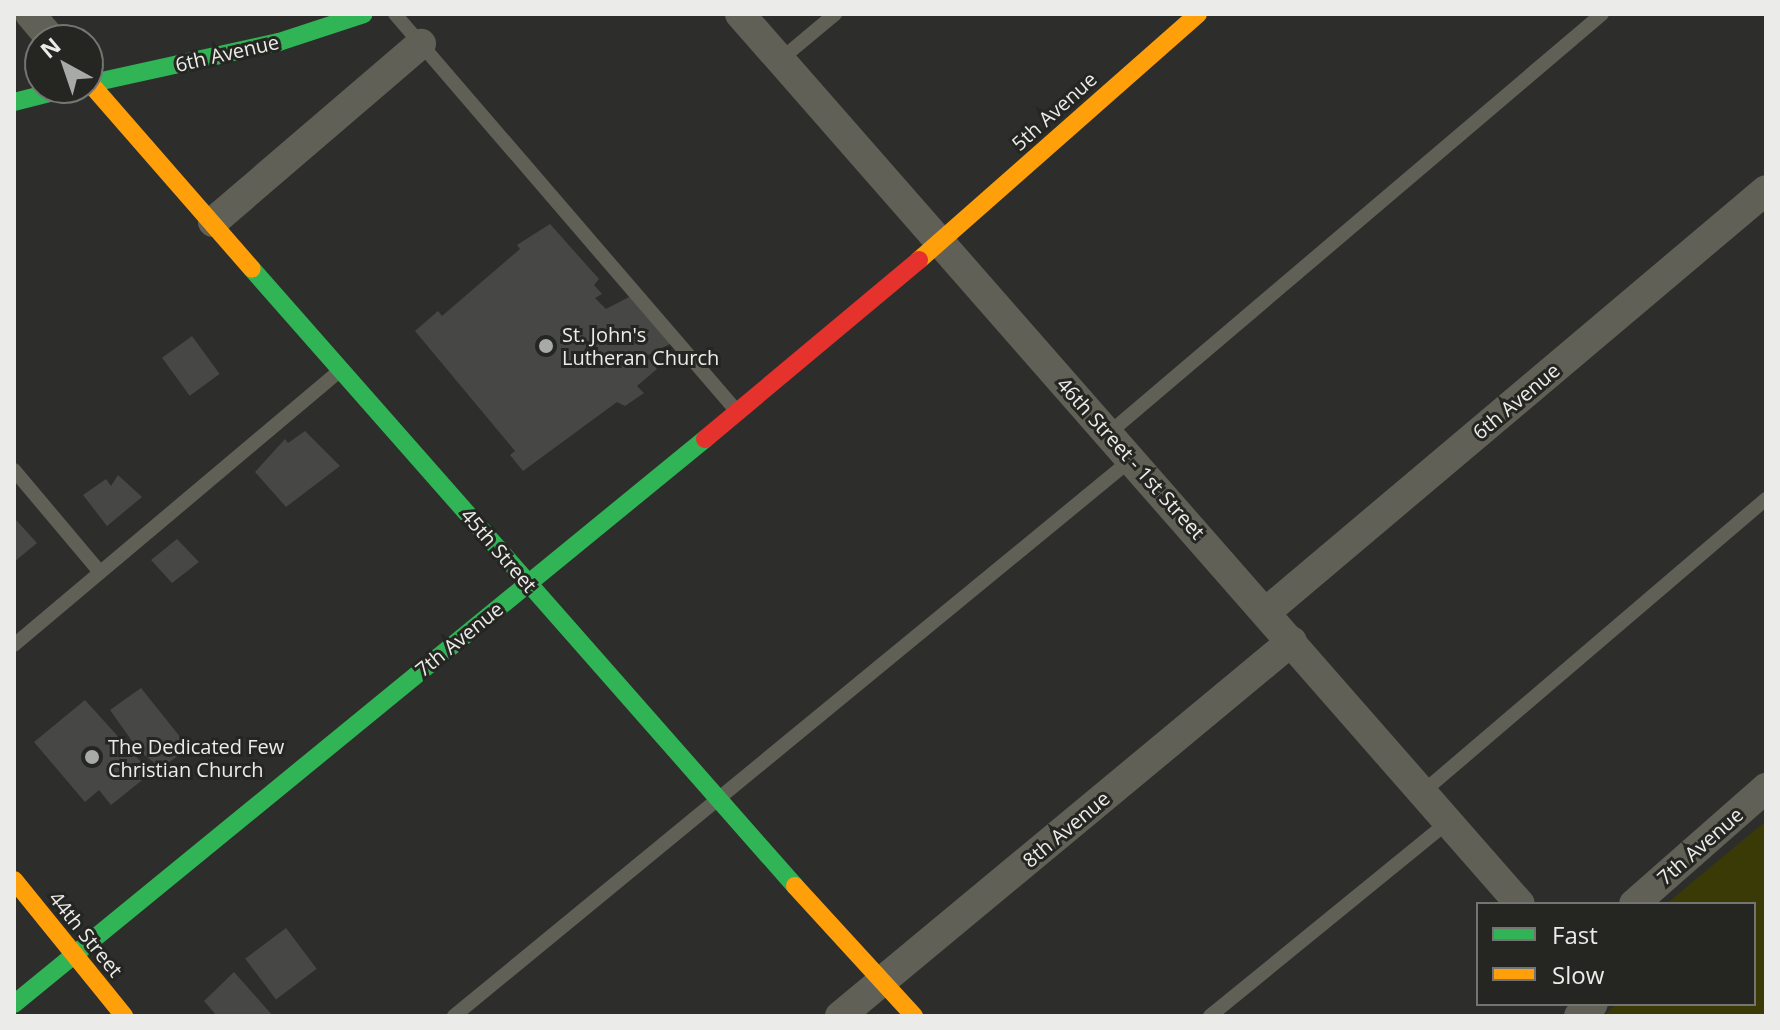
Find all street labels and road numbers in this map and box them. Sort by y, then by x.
street label: 6th Avenue [173,29,281,77]
street label: 5th Avenue [1007,67,1101,155]
street label: 6th Avenue [1468,358,1564,444]
street label: 46th Street - 1st Street [1052,372,1210,544]
street label: 45th Street [456,503,542,597]
street label: 7th Avenue [410,596,508,682]
street label: 8th Avenue [1018,786,1114,872]
street label: 7th Avenue [1652,802,1748,890]
street label: 44th Street [44,886,128,982]

